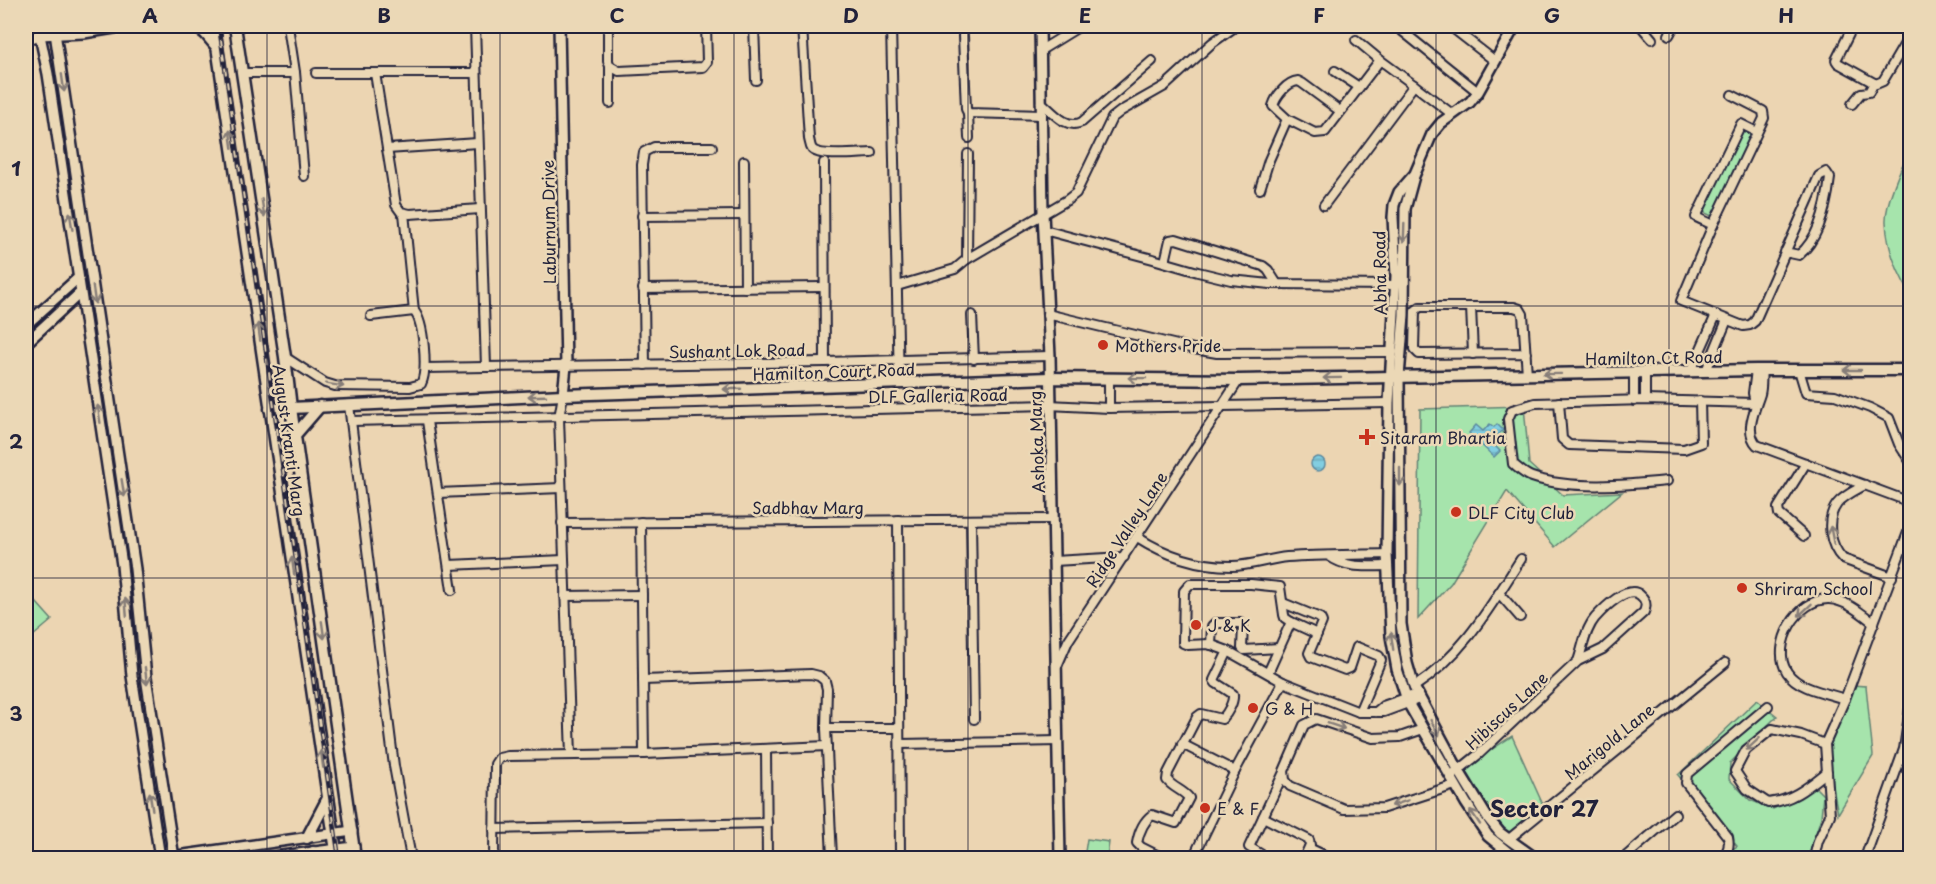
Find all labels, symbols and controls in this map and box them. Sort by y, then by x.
text: A [142,0,158,30]
text: B [377,0,391,30]
text: C [609,0,625,30]
text: D [843,0,859,30]
text: E [1079,0,1091,30]
text: F [1313,0,1325,30]
text: G [1544,0,1560,30]
text: H [1778,0,1794,30]
one-way arrow [57,73,68,93]
one-way arrow [225,129,236,149]
text: 1 [11,153,21,183]
street label: Laburnum Drive [535,160,561,284]
one-way arrow [257,198,268,217]
one-way arrow [65,212,76,232]
one-way arrow [1398,222,1410,242]
street label: Abha Road [1366,230,1392,316]
one-way arrow [89,284,100,304]
one-way arrow [253,322,264,342]
place label: Mothers Pride [1115,333,1221,357]
street label: Sushant Lok Road [668,337,806,363]
marker: Mothers Pride [1096,338,1110,352]
street label: Hamilton Ct Road [1585,344,1723,370]
street label: Hamilton Court Road [752,356,916,386]
street label: August Kranti Marg [267,362,313,518]
one-way arrow [1843,364,1863,376]
one-way arrow [1543,368,1563,380]
one-way arrow [1322,372,1342,384]
one-way arrow [1127,373,1147,384]
one-way arrow [325,380,345,391]
street label: DLF Galleria Road [868,382,1008,408]
one-way arrow [723,384,743,395]
street label: Ashoka Marg [1022,390,1050,494]
one-way arrow [528,391,548,402]
one-way arrow [93,405,104,425]
place label: Sitaram Bhartia [1380,425,1506,449]
text: 2 [9,426,23,456]
marker: Sitaram Bhartia [1358,428,1376,446]
street label: Ridge Valley Lane [1079,466,1173,592]
one-way arrow [1394,467,1406,487]
one-way arrow [117,477,128,497]
street label: Sadbhav Marg [752,495,864,519]
place label: DLF City Club [1468,500,1574,524]
marker: DLF City Club [1449,505,1463,519]
one-way arrow [1826,526,1837,545]
one-way arrow [288,557,299,577]
place label: Shriram School [1754,576,1873,600]
marker: Shriram School [1735,581,1749,595]
one-way arrow [120,598,131,618]
one-way arrow [1797,603,1812,617]
place label: J & K [1208,613,1251,637]
marker: J & K [1189,618,1203,632]
one-way arrow [317,619,328,639]
one-way arrow [1387,631,1398,651]
street label: Hibiscus Lane [1459,665,1553,755]
one-way arrow [141,666,152,685]
place label: G & H [1265,696,1313,720]
street label: Marigold Lane [1559,697,1659,785]
text: 3 [9,698,23,728]
marker: G & H [1246,701,1260,715]
one-way arrow [1430,719,1441,737]
one-way arrow [1326,721,1345,732]
one-way arrow [1746,737,1761,751]
one-way arrow [316,750,327,770]
one-way arrow [145,791,156,811]
district label: Sector 27 [1490,791,1599,824]
place label: E & F [1217,796,1260,820]
one-way arrow [1391,798,1410,809]
marker: E & F [1198,801,1212,815]
one-way arrow [1469,809,1481,825]

